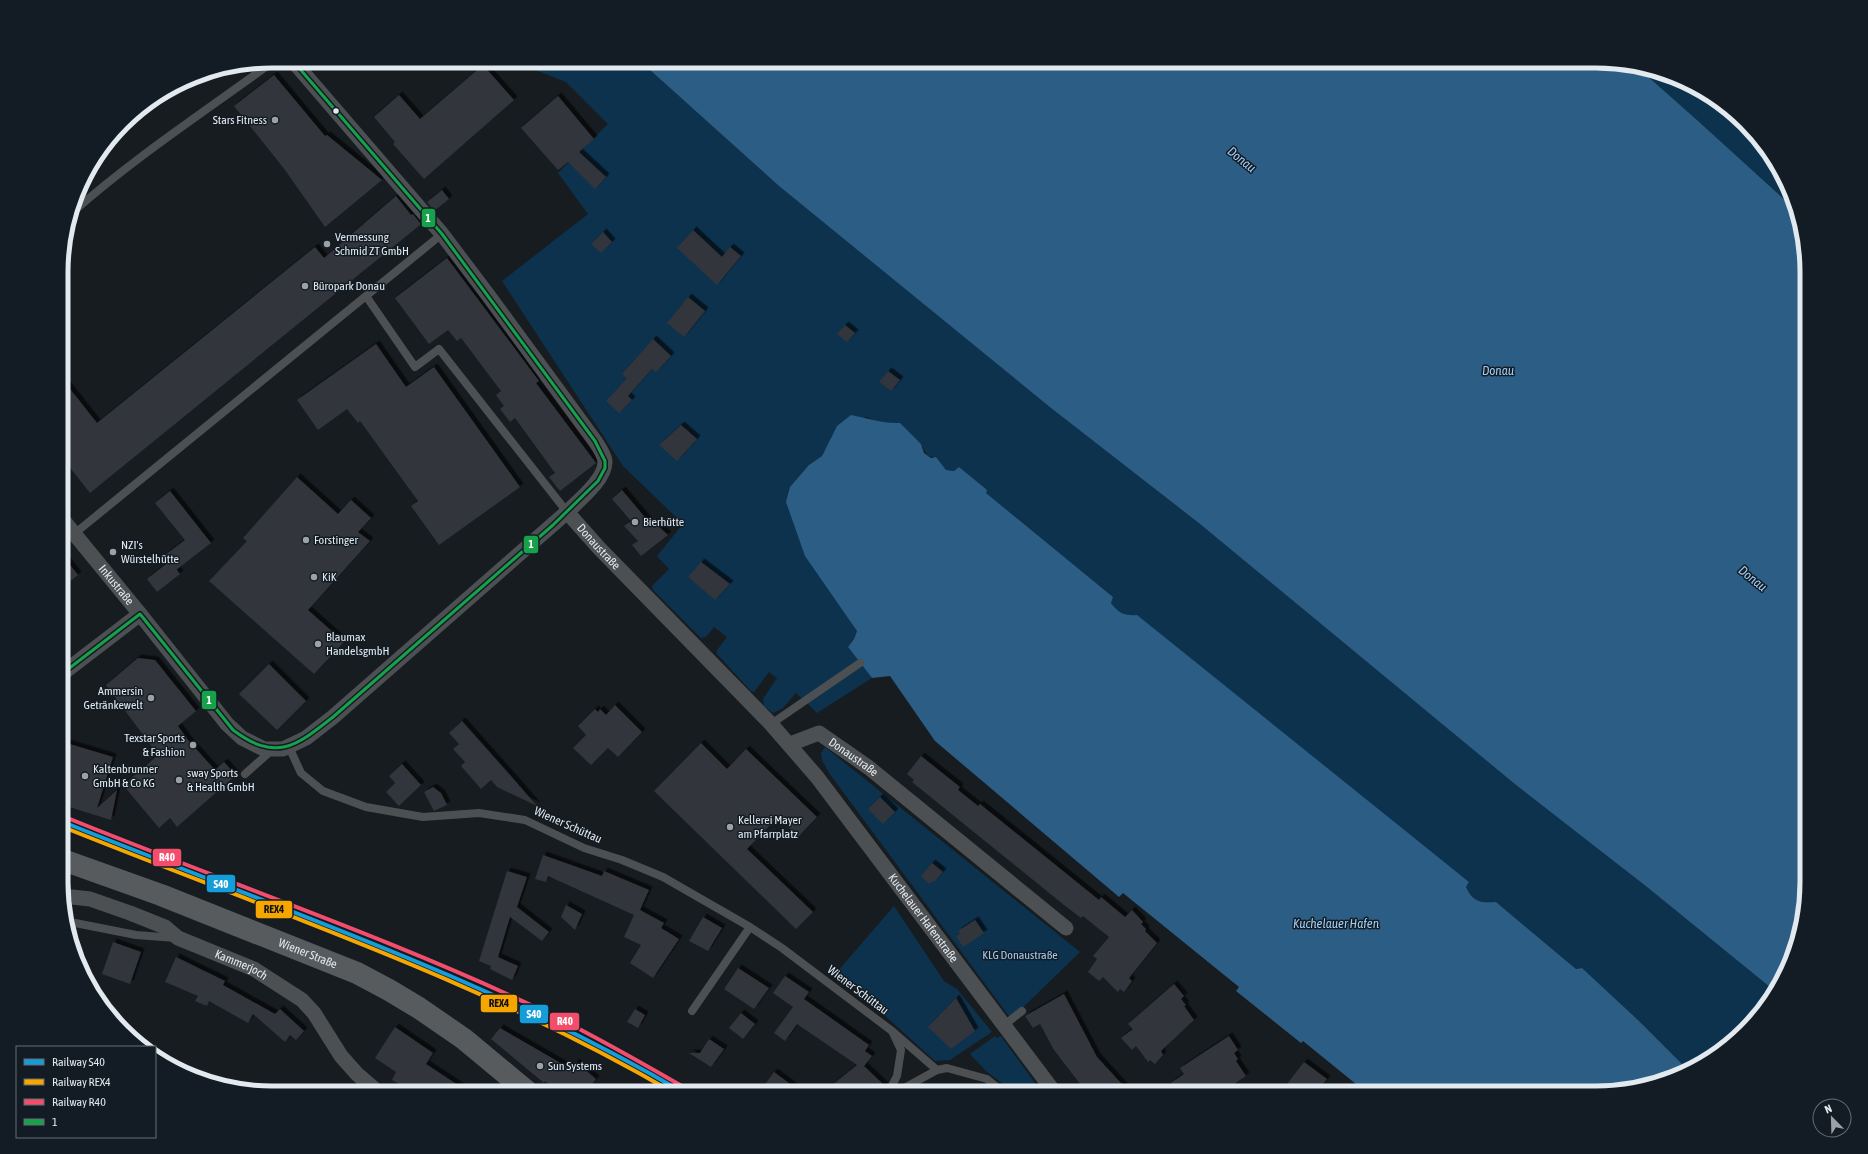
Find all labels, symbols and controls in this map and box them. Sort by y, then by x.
unlabelled marker [331,106,341,116]
place label: Stars Fitness [213,113,267,127]
marker: Stars Fitness [270,115,280,125]
water label: Donau [1225,143,1259,175]
line badge: 1 [421,208,436,228]
text: 1 [425,212,431,224]
place label: Vermessung Schmid ZT GmbH [335,230,409,258]
marker: Vermessung Schmid ZT GmbH [322,239,332,249]
place label: Büropark Donau [313,279,385,293]
marker: Büropark Donau [300,281,310,291]
water label: Donau [1482,363,1514,378]
place label: Bierhütte [643,515,684,529]
marker: Bierhütte [630,517,640,527]
street label: Donaustraße [574,521,623,573]
place label: Forstinger [314,533,358,547]
marker: Forstinger [301,535,311,545]
line badge: 1 [523,535,539,554]
place label: NZI's Würstelhütte [121,538,179,566]
text: 1 [528,538,534,550]
marker: NZI's Würstelhütte [108,547,118,557]
street label: Inkustraße [96,562,137,608]
water label: Donau [1736,562,1770,594]
place label: KiK [322,570,337,584]
marker: KiK [309,572,319,582]
place label: Blaumax HandelsgmbH [326,630,389,658]
marker: Blaumax HandelsgmbH [313,639,323,649]
place label: Ammersin Getränkewelt [84,684,144,712]
line badge: 1 [201,690,217,710]
marker: Ammersin Getränkewelt [146,693,156,703]
text: 1 [206,694,212,706]
place label: Texstar Sports & Fashion [124,731,185,759]
street label: Donaustraße [826,735,881,779]
marker: Texstar Sports & Fashion [188,740,198,750]
place label: Kaltenbrunner GmbH & Co KG [93,762,158,790]
place label: sway Sports & Health GmbH [187,766,255,794]
marker: Kaltenbrunner GmbH & Co KG [80,771,90,781]
marker: sway Sports & Health GmbH [174,775,184,785]
street label: Wiener Schüttau [532,804,604,846]
place label: Kellerei Mayer am Pfarrplatz [738,813,802,841]
marker: Kellerei Mayer am Pfarrplatz [725,822,735,832]
line badge: R40 [152,848,182,867]
text: R40 [159,851,175,863]
street label: Kuchelauer Hafenstraße [885,871,961,965]
line badge: S40 [206,874,236,893]
text: S40 [214,878,228,890]
line badge: REX4 [255,900,293,919]
text: REX4 [264,903,284,915]
water label: Kuchelauer Hafen [1293,916,1380,931]
street label: Wiener Straße [276,935,339,971]
street label: Kammerjoch [213,947,270,983]
park label: KLG Donaustraße [982,948,1058,962]
street label: Wiener Schüttau [825,963,891,1018]
line badge: REX4 [480,994,518,1013]
text: REX4 [489,997,509,1009]
line badge: S40 [519,1004,549,1024]
text: S40 [527,1008,541,1020]
line badge: R40 [549,1012,580,1031]
text: R40 [557,1015,573,1027]
legend [16,1046,156,1138]
text: Railway S40 [52,1055,105,1069]
place label: Sun Systems [548,1059,602,1073]
marker: Sun Systems [535,1061,545,1071]
text: Railway REX4 [52,1075,111,1089]
text: Railway R40 [52,1095,106,1109]
north arrow [1812,1098,1852,1138]
text: N [1823,1102,1833,1116]
text: 1 [52,1115,58,1129]

